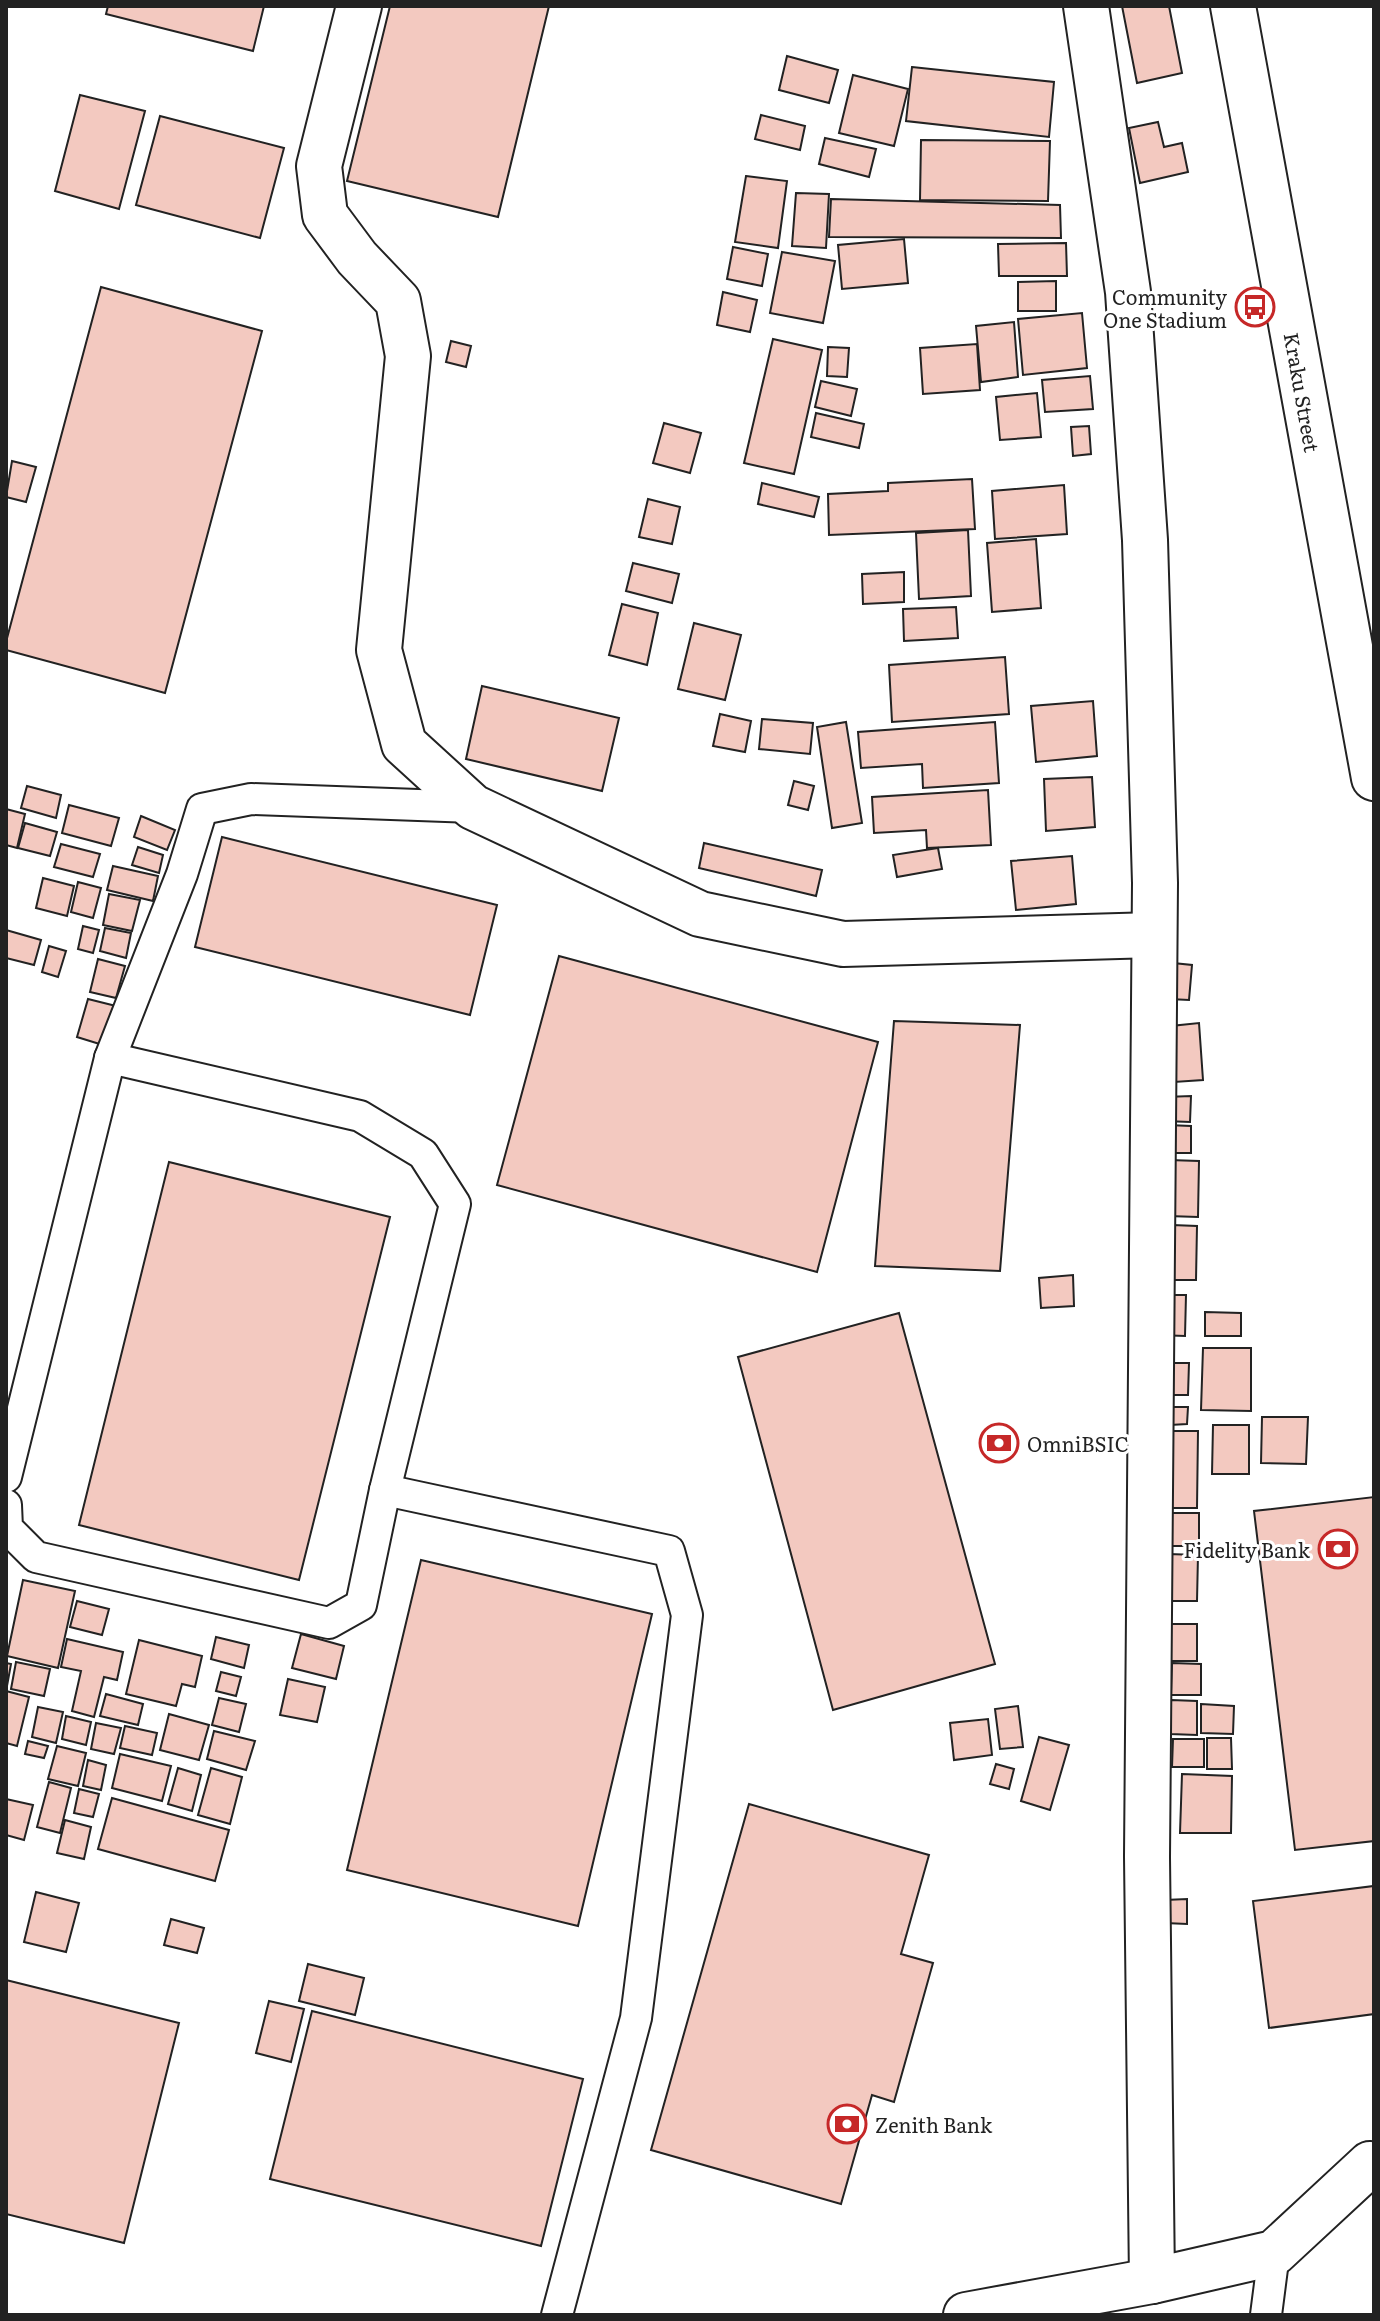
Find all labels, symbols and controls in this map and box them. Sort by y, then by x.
place label: Community One Stadium [1103,281,1227,334]
bus stop icon: Community One Stadium [1234,286,1276,328]
street label: Kraku Street [1278,330,1328,454]
bank icon: OmniBSIC [978,1422,1020,1464]
place label: OmniBSIC [1027,1428,1129,1458]
bank icon: Fidelity Bank [1317,1528,1359,1570]
place label: Fidelity Bank [1184,1534,1311,1564]
bank icon: Zenith Bank [826,2103,868,2145]
place label: Zenith Bank [875,2109,993,2139]

